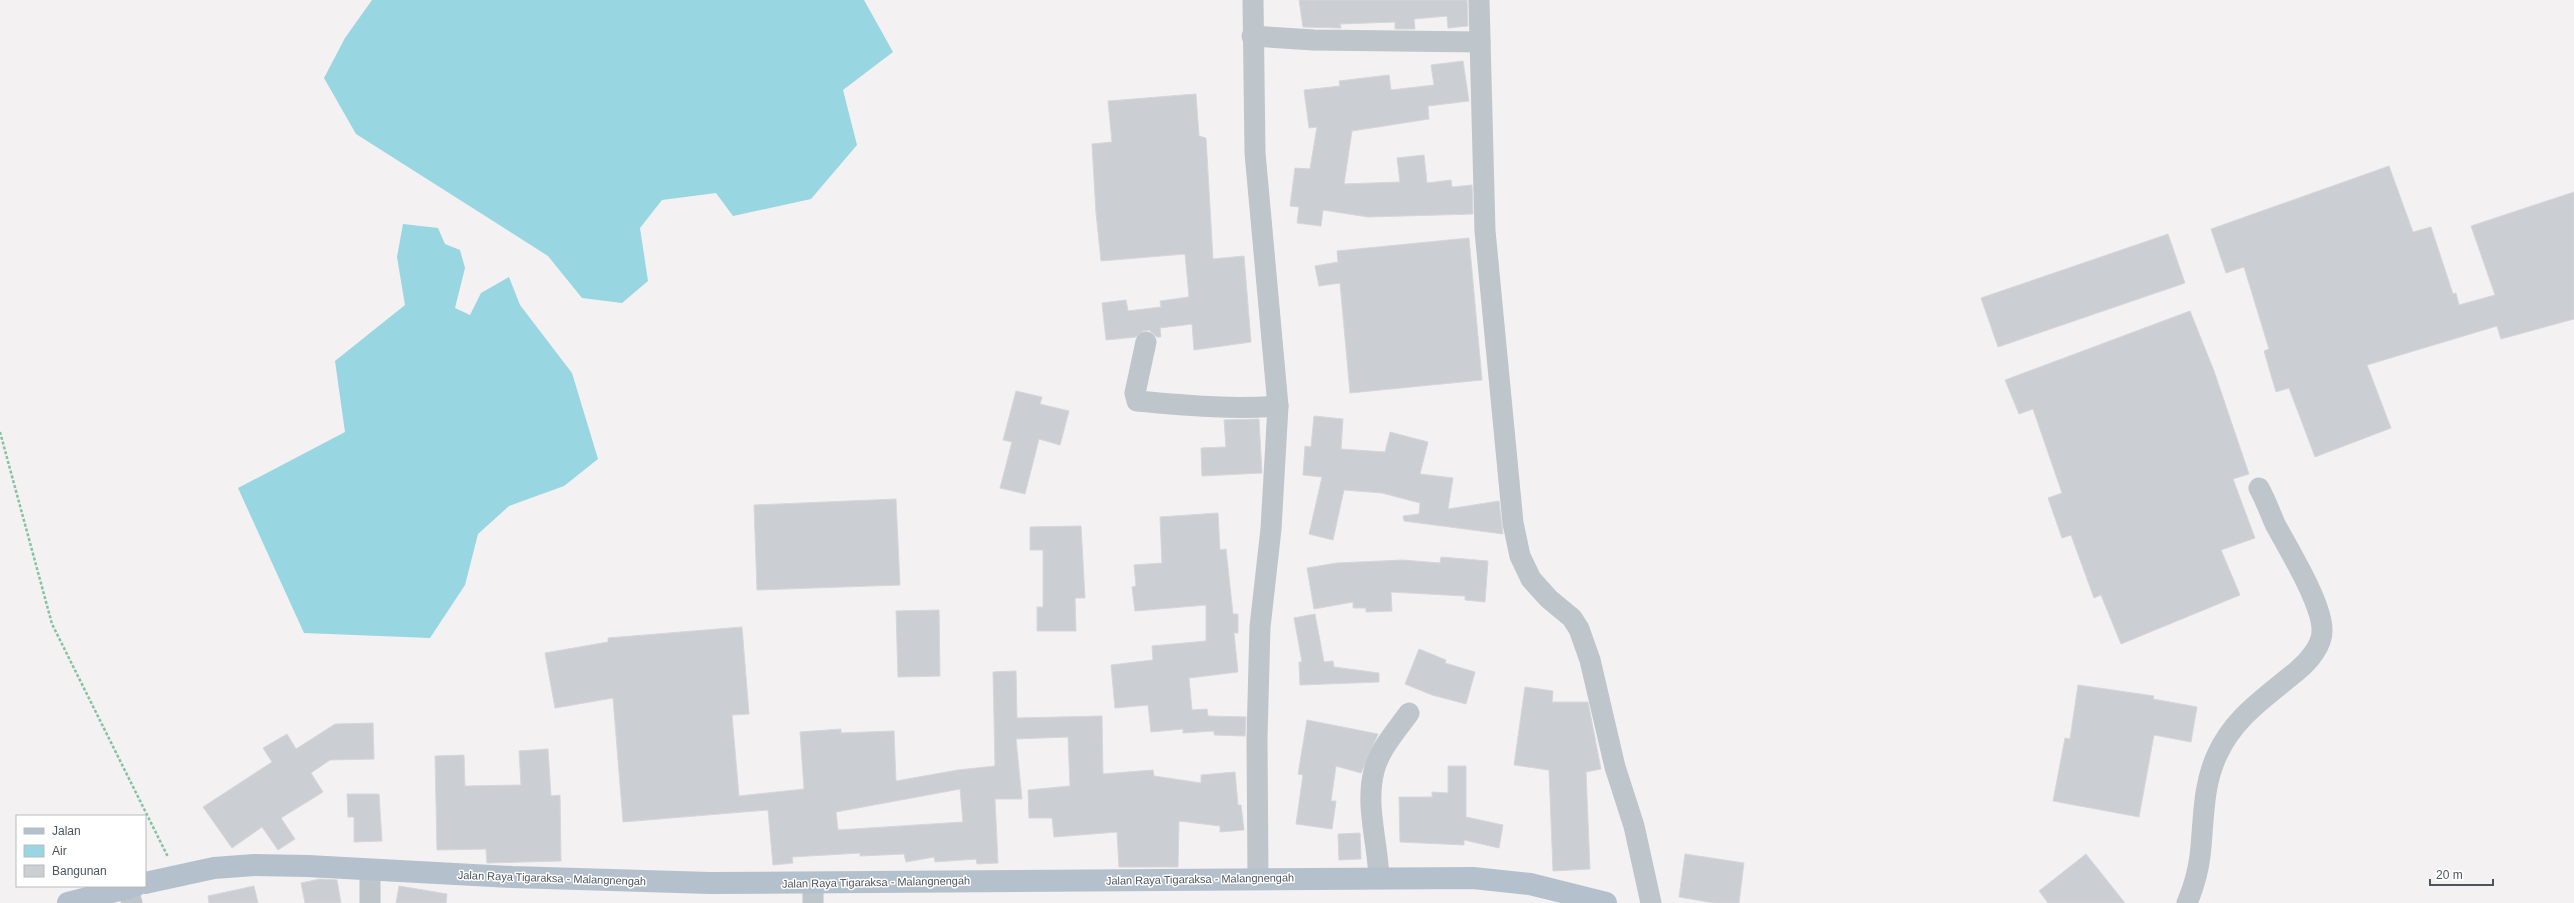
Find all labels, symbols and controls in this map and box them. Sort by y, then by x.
legend [16,815,146,887]
text: Jalan [52,824,81,838]
text: Air [52,844,67,858]
scale bar [2430,861,2493,887]
text: Bangunan [52,864,107,878]
text: 20 m [2436,868,2463,882]
street label: Jalan Raya Tigaraksa - Malangnengah [458,869,646,887]
street label: Jalan Raya Tigaraksa - Malangnengah [1106,871,1294,887]
street label: Jalan Raya Tigaraksa - Malangnengah [782,874,970,890]

